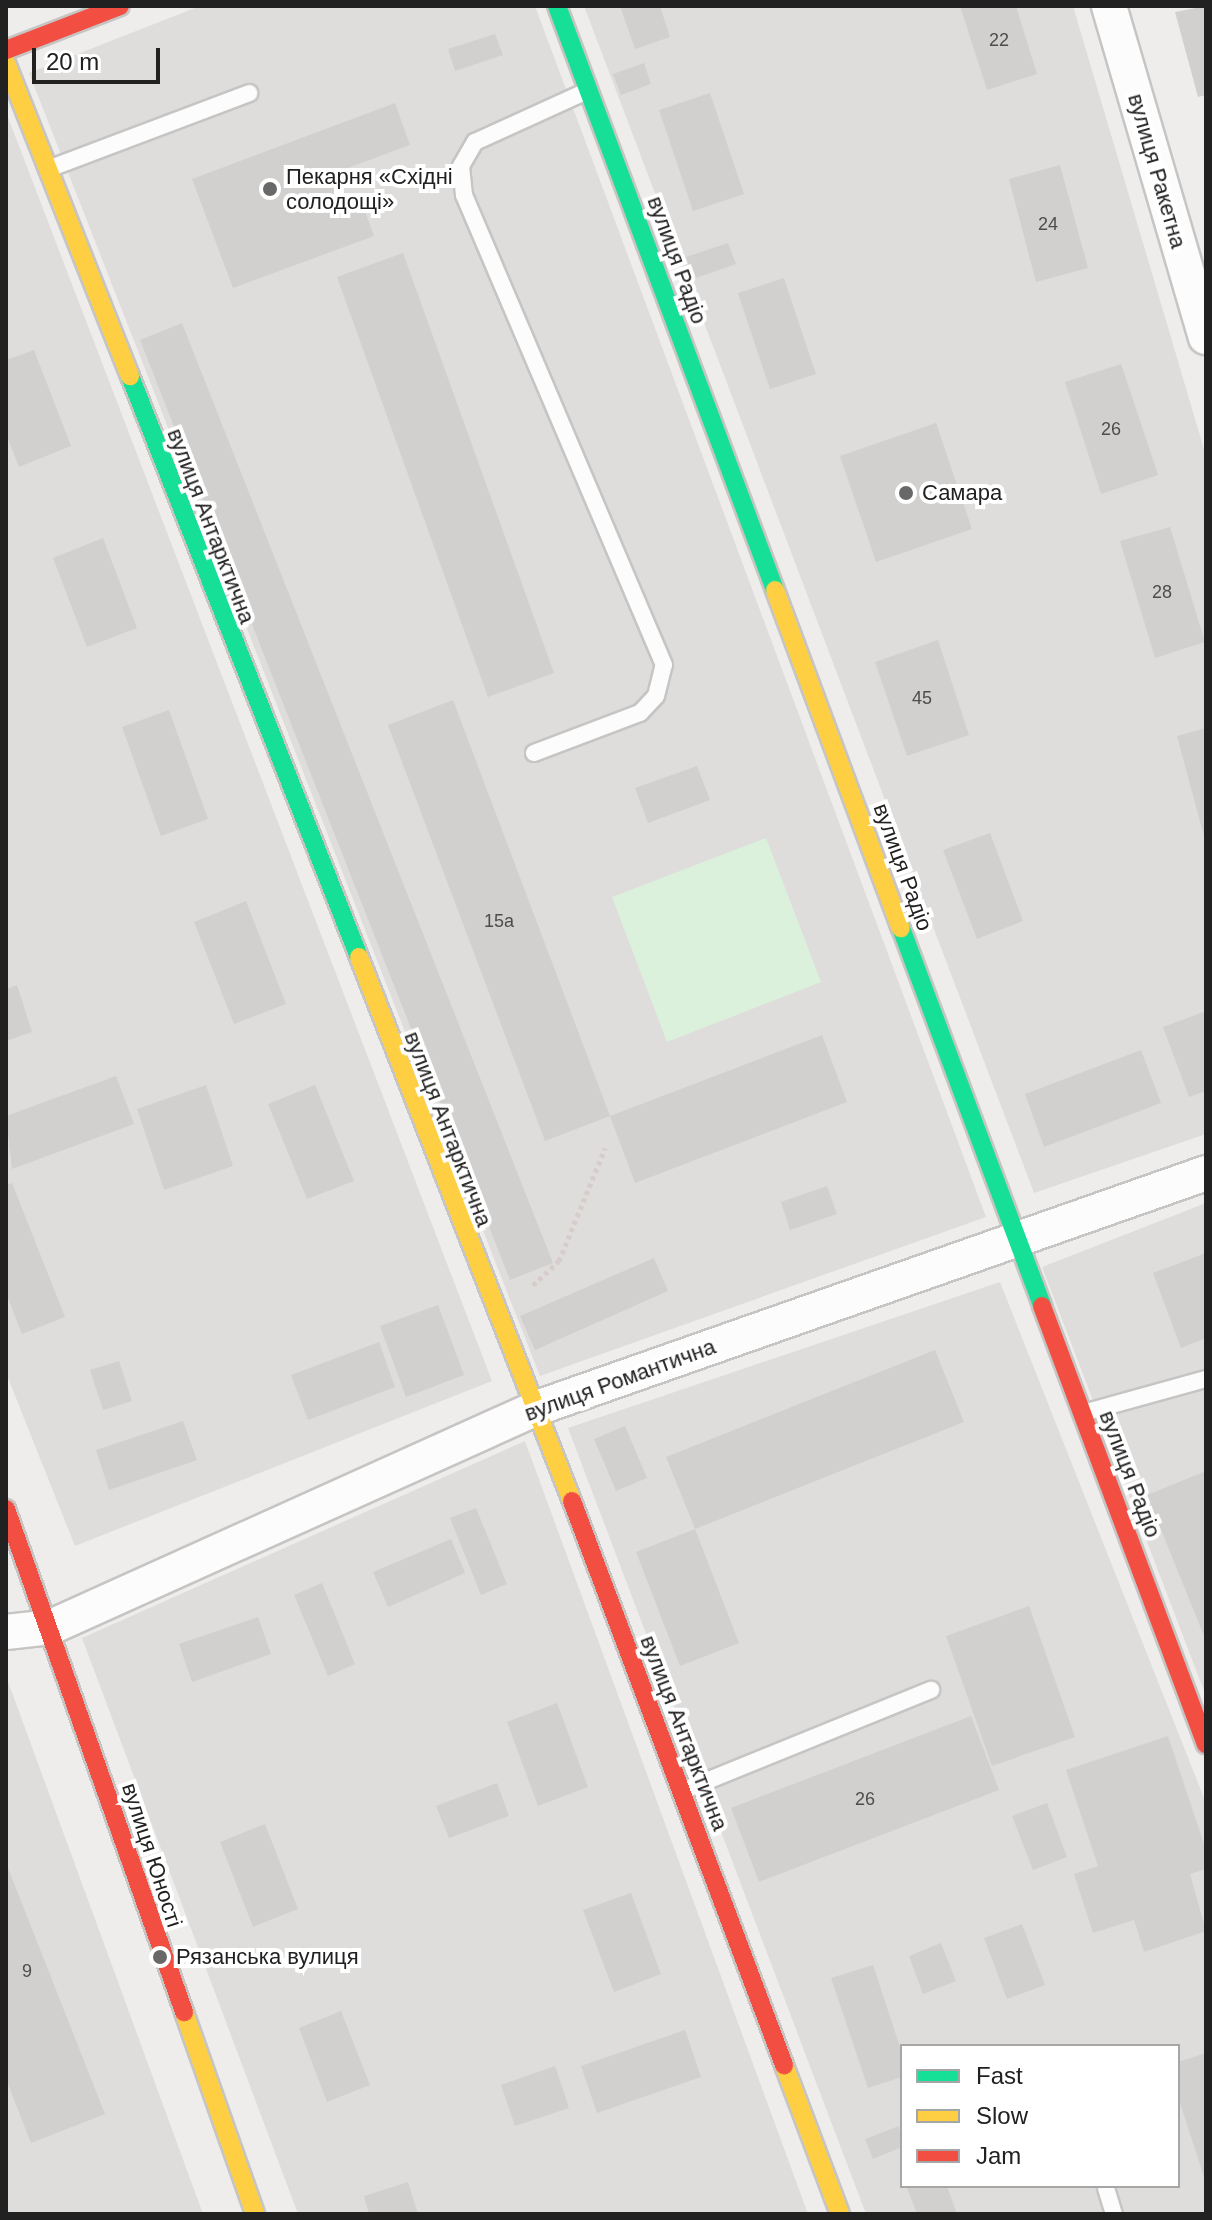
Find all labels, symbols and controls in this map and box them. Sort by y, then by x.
house number: 22 [989,29,1009,51]
scale bar [36,32,164,82]
text: 20 m [46,48,99,75]
street label: вулиця Ракетна [1122,91,1192,251]
place label: Пекарня «Східні солодощі» [286,163,453,214]
marker: Пекарня «Східні солодощі» [261,180,279,198]
street label: вулиця Радіо [642,193,712,327]
house number: 24 [1038,213,1058,235]
house number: 26 [1101,418,1121,440]
street label: вулиця Антарктична [162,425,260,627]
place label: Самара [922,480,1002,506]
marker: Самара [897,484,915,502]
house number: 28 [1152,581,1172,603]
house number: 45 [912,687,932,709]
street label: вулиця Радіо [868,800,938,934]
house number: 15а [484,910,514,932]
street label: вулиця Антарктична [399,1028,497,1230]
street label: вулиця Романтична [521,1333,719,1427]
street label: вулиця Радіо [1094,1407,1166,1541]
street label: вулиця Антарктична [635,1632,733,1834]
street label: вулиця Юності [116,1780,188,1930]
house number: 26 [855,1788,875,1810]
place label: Рязанська вулиця [176,1944,359,1970]
marker: Рязанська вулиця [151,1948,169,1966]
house number: 9 [22,1960,32,1982]
legend [900,2044,1180,2188]
text: Fast [976,2062,1023,2089]
text: Slow [976,2102,1028,2129]
text: Jam [976,2142,1021,2169]

